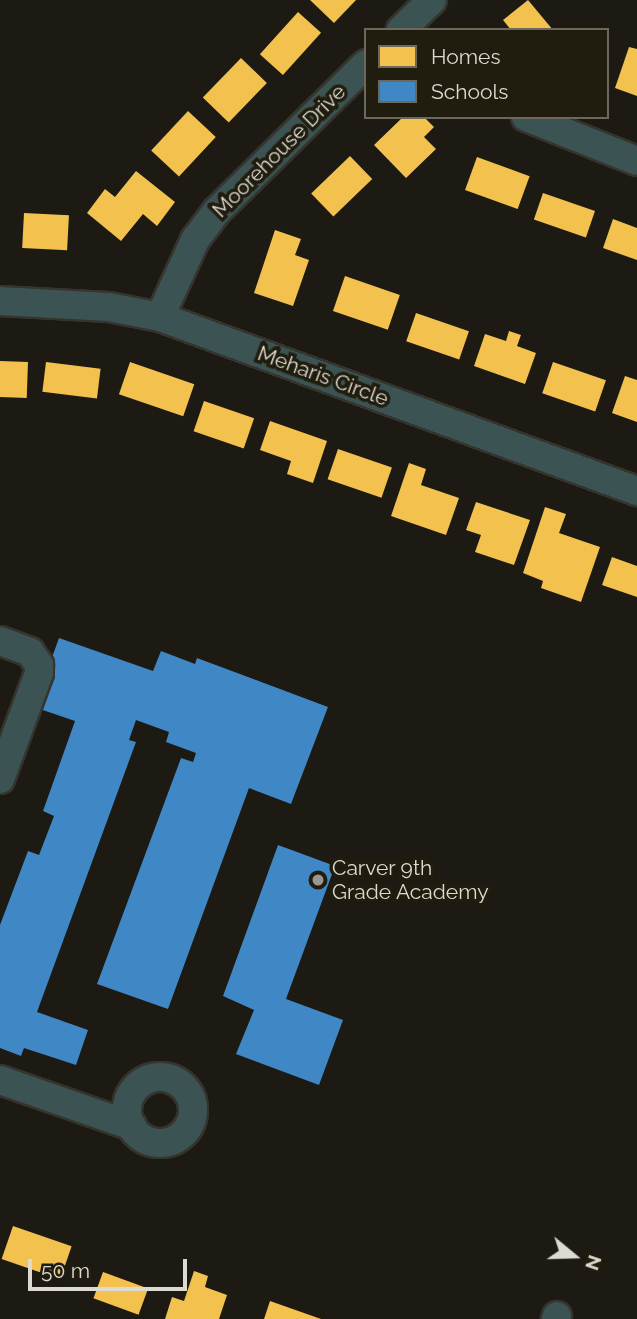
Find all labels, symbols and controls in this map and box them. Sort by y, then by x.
legend [364,28,609,119]
text: Homes [431,44,501,69]
street label: Moorehouse Drive [207,79,351,223]
text: Schools [431,79,508,104]
street label: Meharis Circle [254,341,392,411]
place label: Carver 9th Grade Academy [332,855,489,905]
marker: Carver 9th Grade Academy [310,872,326,888]
north arrow [539,1221,609,1291]
scale bar [32,1246,191,1290]
text: N [581,1252,607,1273]
text: 50 m [41,1258,90,1283]

